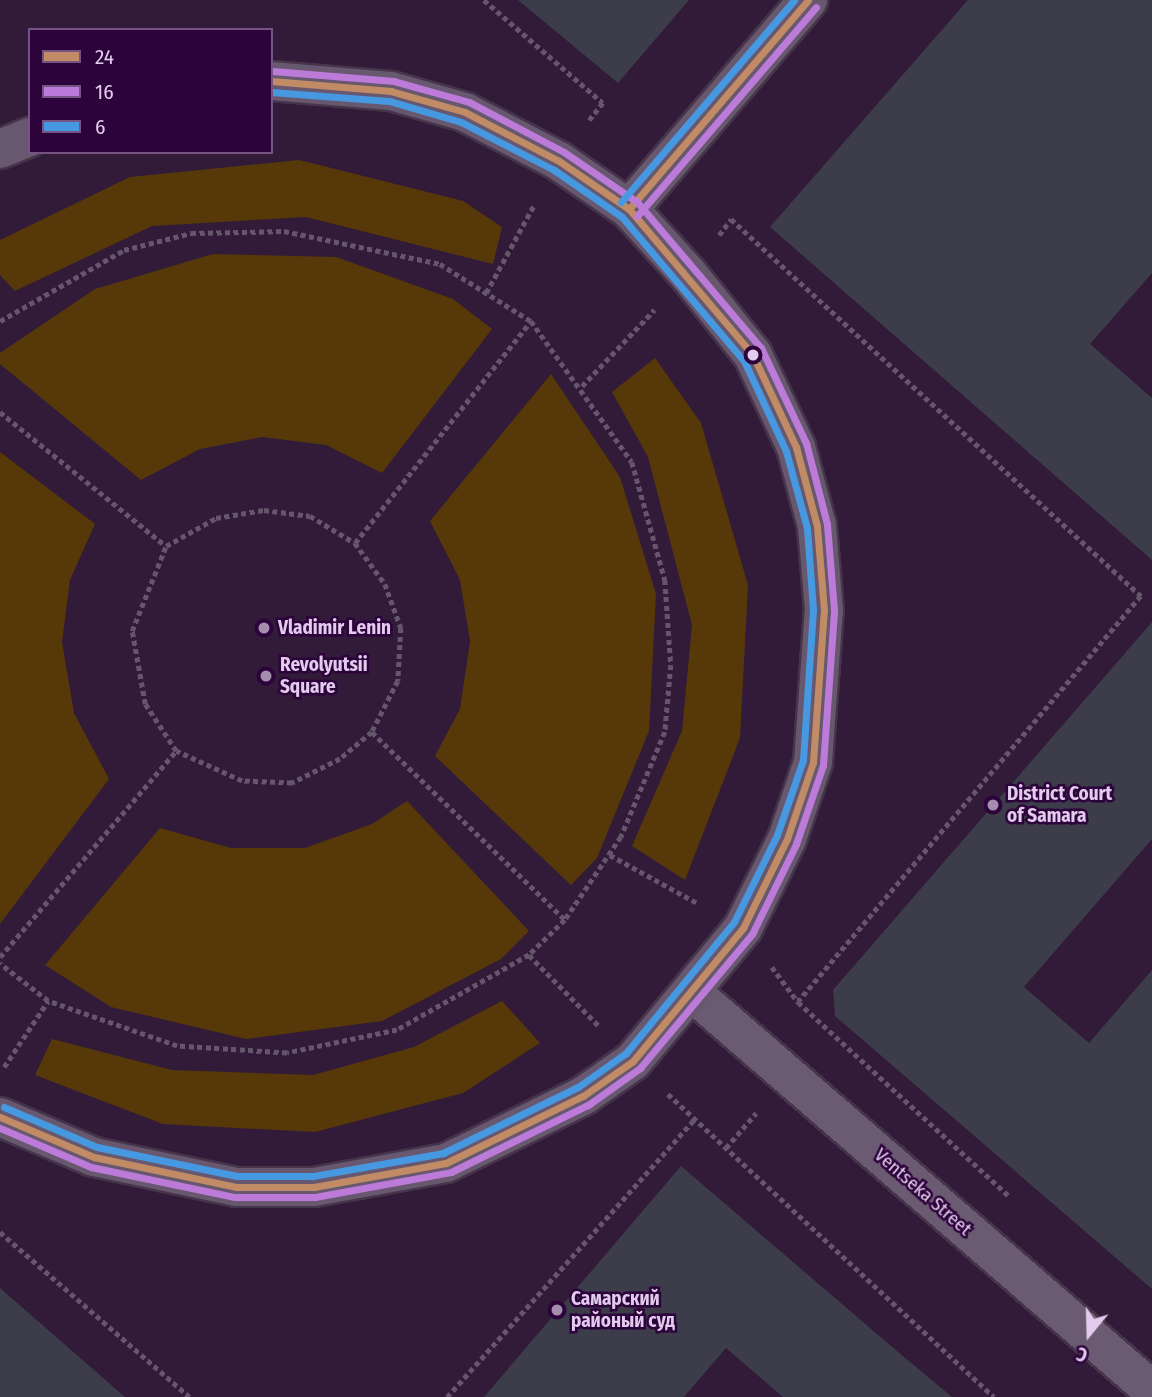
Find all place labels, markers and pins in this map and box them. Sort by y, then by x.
unlabelled marker [746,348,760,362]
place label: Vladimir Lenin [278,617,391,639]
marker: Vladimir Lenin [256,620,272,636]
place label: Revolyutsii Square [280,654,368,698]
marker: Revolyutsii Square [258,668,274,684]
place label: District Court of Samara [1007,783,1112,827]
marker: District Court of Samara [985,797,1001,813]
place label: Самарский районый суд [571,1288,675,1332]
marker: Самарский районый суд [549,1302,565,1318]

